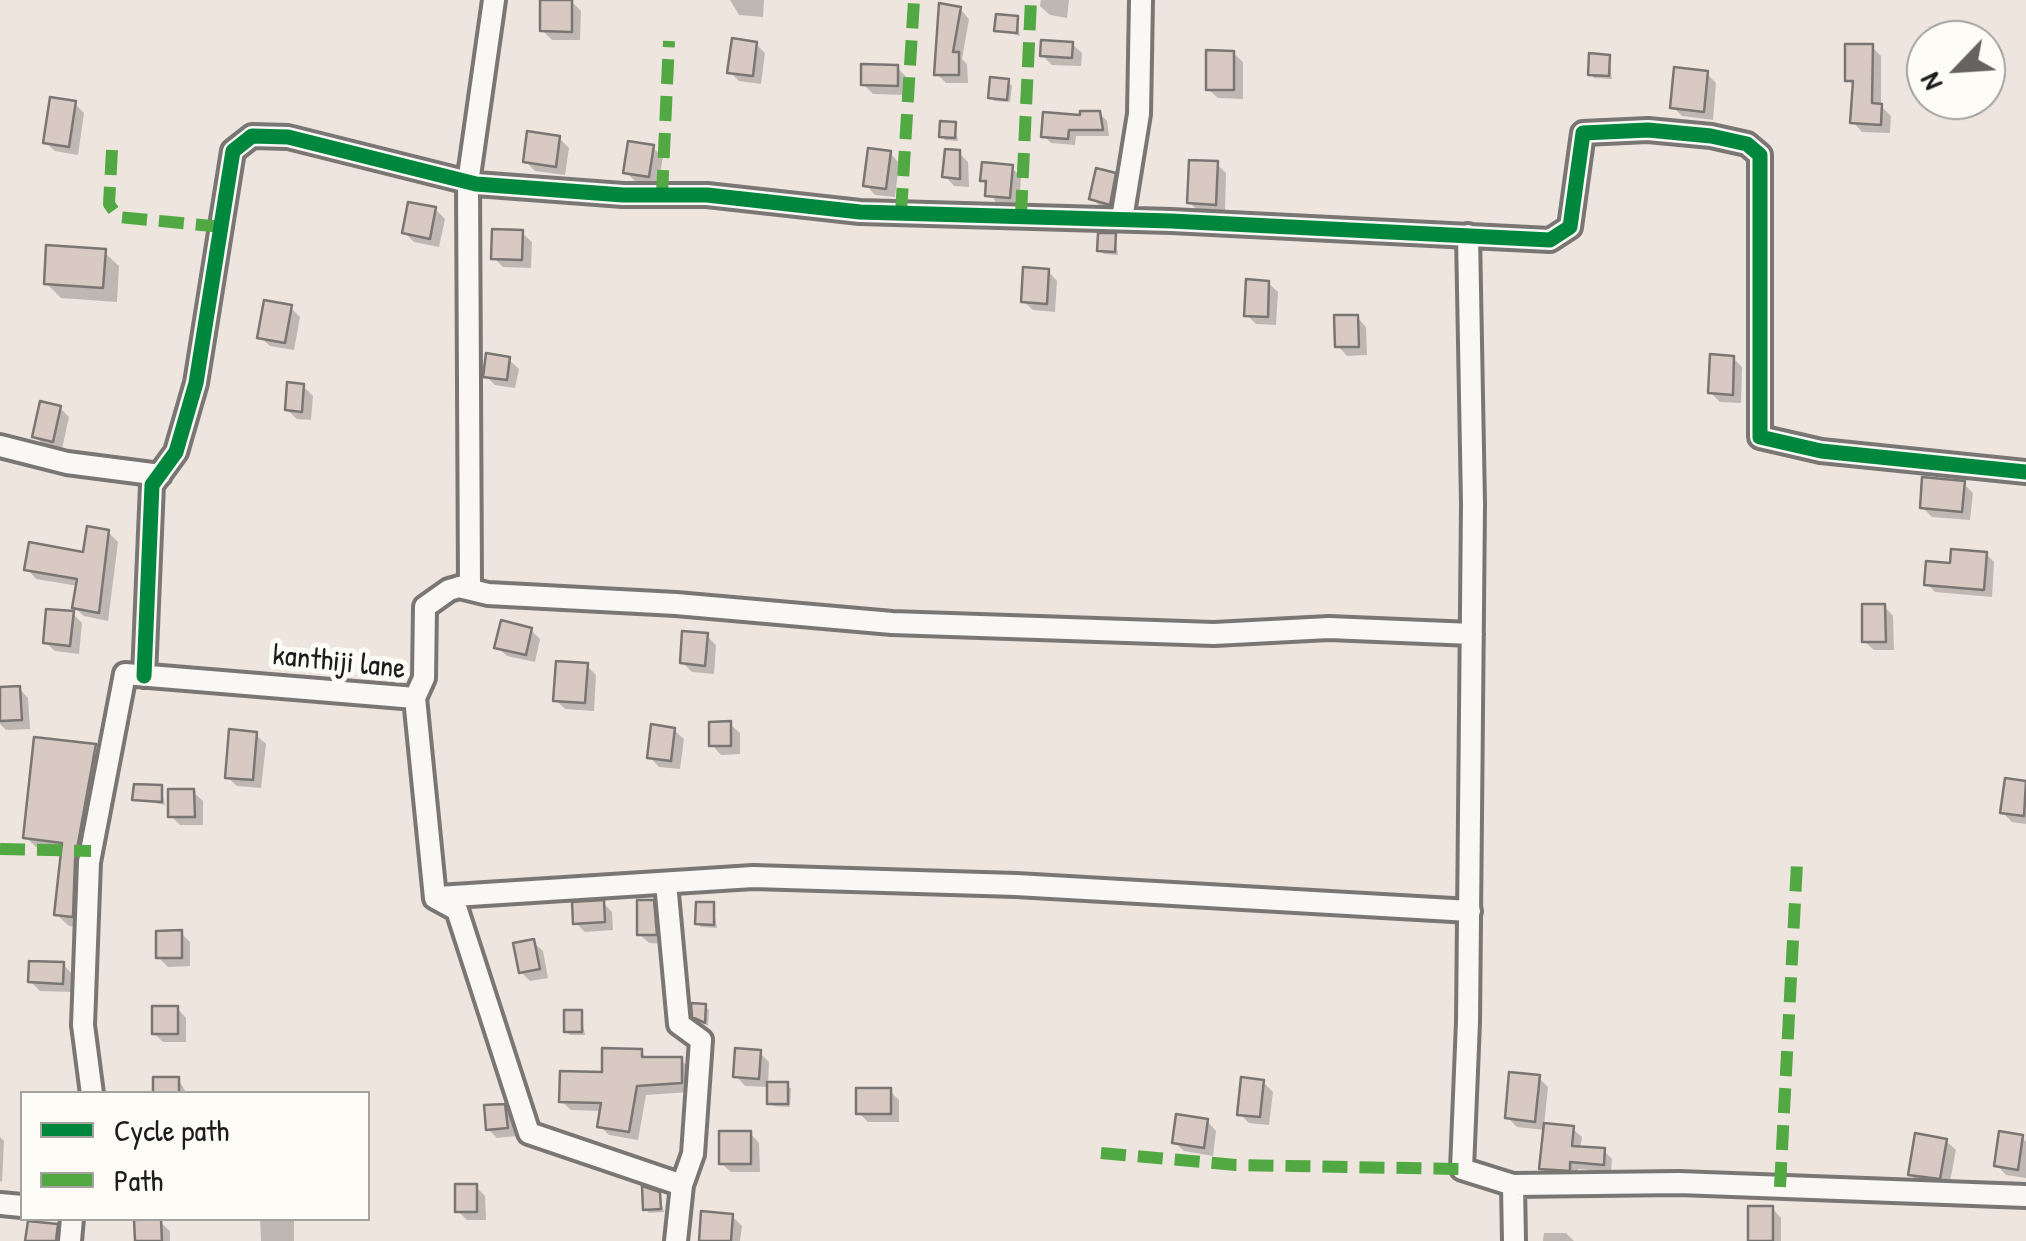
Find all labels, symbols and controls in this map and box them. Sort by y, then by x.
north arrow [1906,20,2006,120]
text: N [1910,67,1951,97]
street label: kanthiji lane [271,638,407,688]
legend [20,1091,370,1221]
text: Cycle path [114,1110,229,1150]
text: Path [114,1160,163,1200]

